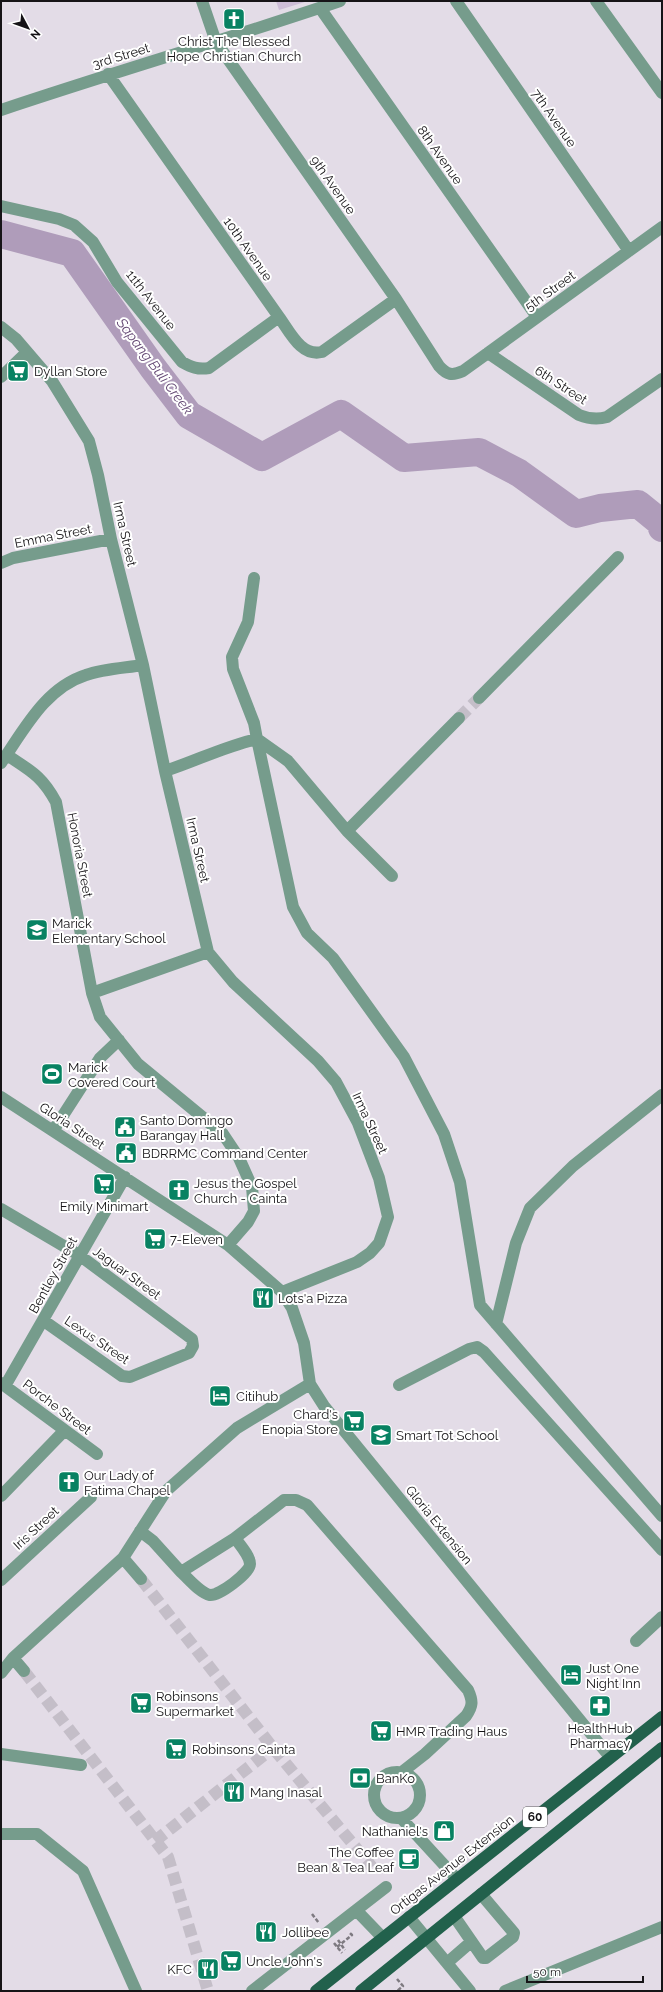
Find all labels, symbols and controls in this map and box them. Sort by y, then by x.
church icon: Christ The Blessed Hope Christian Church [221,6,247,32]
north arrow [8,8,48,48]
text: N [28,27,43,42]
place label: Christ The Blessed Hope Christian Church [167,34,301,64]
street label: 3rd Street [91,40,152,72]
street label: 7th Avenue [529,86,580,150]
street label: 8th Avenue [414,123,466,188]
street label: 9th Avenue [307,153,359,217]
street label: 10th Avenue [221,214,276,284]
street label: 11th Avenue [123,267,179,333]
street label: 5th Street [522,267,579,314]
water label: Sapang Buli Creek [113,314,197,418]
supermarket icon: Dyllan Store [5,358,31,384]
street label: 6th Street [532,363,590,408]
place label: Dyllan Store [34,364,107,379]
street label: Irma Street [110,500,140,569]
street label: Emma Street [13,521,93,551]
street label: Honoria Street [64,811,96,899]
street label: Irma Street [183,816,213,885]
place label: Marick Elementary School [52,916,166,946]
school or university icon: Marick Elementary School [24,917,50,943]
place label: Marick Covered Court [68,1060,156,1090]
sports icon: Marick Covered Court [39,1061,65,1087]
street label: Irma Street [349,1090,391,1157]
street label: Gloria Street [37,1099,108,1153]
place label: Santo Domingo Barangay Hall [140,1113,233,1143]
public building icon: Santo Domingo Barangay Hall [112,1114,138,1140]
public building icon: BDRRMC Command Center [113,1140,139,1166]
place label: BDRRMC Command Center [142,1146,308,1161]
supermarket icon: Emily Minimart [91,1171,117,1197]
place label: Jesus the Gospel Church - Cainta [194,1176,297,1206]
church icon: Jesus the Gospel Church - Cainta [166,1177,192,1203]
place label: Emily Minimart [60,1199,149,1214]
supermarket icon: 7-Eleven [142,1226,168,1252]
place label: 7-Eleven [170,1232,223,1247]
street label: Bentley Street [26,1234,81,1316]
street label: Jaguar Street [90,1244,164,1303]
restaurant icon: Lots'a Pizza [250,1285,276,1311]
place label: Lots'a Pizza [278,1291,347,1306]
street label: Lexus Street [62,1313,133,1367]
street label: Porche Street [20,1376,95,1438]
hotel icon: Citihub [207,1383,233,1409]
place label: Citihub [236,1389,278,1404]
place label: Chard's Enopia Store [262,1407,338,1437]
supermarket icon: Chard's Enopia Store [341,1408,367,1434]
school or university icon: Smart Tot School [368,1422,394,1448]
place label: Smart Tot School [396,1428,499,1443]
place label: Our Lady of Fatima Chapel [84,1468,171,1498]
church icon: Our Lady of Fatima Chapel [56,1469,82,1495]
street label: Gloria Extension [403,1483,475,1567]
street label: Iris Street [10,1503,62,1553]
place label: Just One Night Inn [586,1661,640,1691]
hotel icon: Just One Night Inn [558,1662,584,1688]
place label: Robinsons Supermarket [156,1689,235,1719]
supermarket icon: Robinsons Supermarket [128,1690,154,1716]
pharmacy icon: HealthHub Pharmacy [587,1693,613,1719]
supermarket icon: HMR Trading Haus [368,1718,394,1744]
place label: HealthHub Pharmacy [567,1721,633,1751]
place label: HMR Trading Haus [396,1724,507,1739]
supermarket icon: Robinsons Cainta [163,1736,189,1762]
place label: Robinsons Cainta [192,1742,295,1757]
bank icon: BanKo [347,1765,373,1791]
place label: BanKo [376,1771,415,1786]
restaurant icon: Mang Inasal [221,1779,247,1805]
place label: Mang Inasal [250,1785,323,1800]
road number: 60 [523,1807,547,1827]
street label: Ortigas Avenue Extension [387,1812,517,1918]
shop icon: Nathaniel's [431,1818,457,1844]
place label: Nathaniel's [362,1824,428,1839]
place label: The Coffee Bean & Tea Leaf [297,1845,395,1875]
cafe icon: The Coffee Bean & Tea Leaf [396,1846,422,1872]
restaurant icon: Jollibee [253,1919,279,1945]
place label: Jollibee [282,1925,329,1940]
supermarket icon: Uncle John's [218,1948,244,1974]
place label: Uncle John's [246,1954,322,1969]
restaurant icon: KFC [195,1956,221,1982]
scale bar [527,1958,643,1984]
place label: KFC [167,1962,192,1977]
text: 50 m [533,1965,561,1979]

